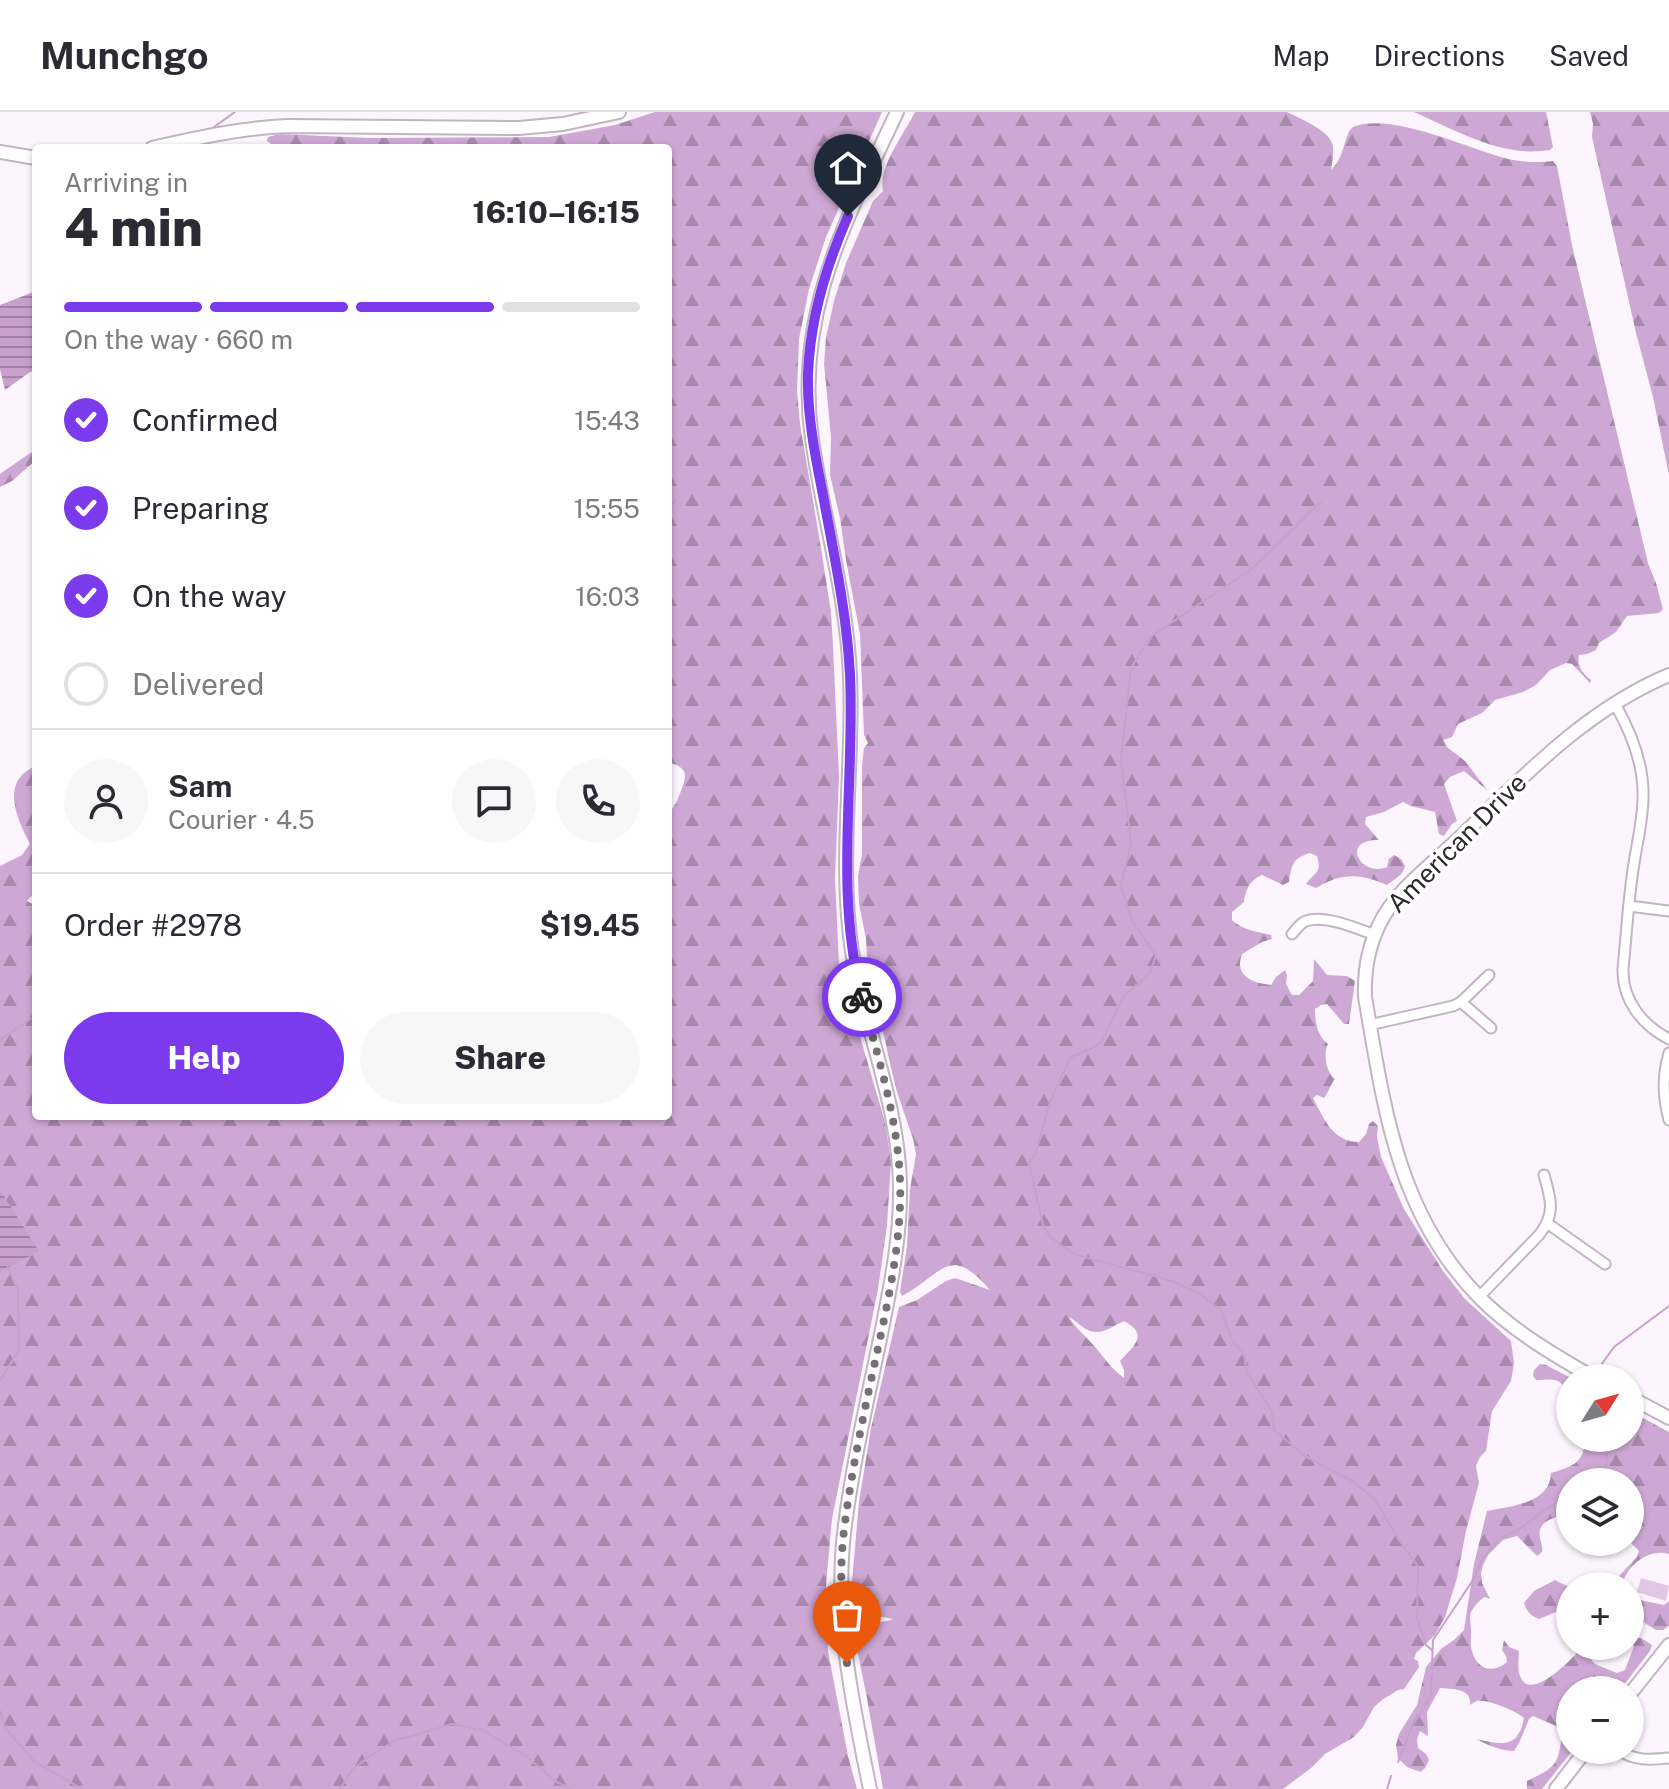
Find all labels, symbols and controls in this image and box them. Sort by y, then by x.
text: Munchgo [40,33,209,78]
text: Map [1273,39,1329,72]
text: Directions [1373,39,1505,72]
text: Saved [1549,39,1629,72]
pin [814,134,882,216]
icon: home [826,146,870,190]
text: Arriving in [64,167,188,198]
text: 16:10–16:15 [473,194,640,230]
text: 4 min [64,197,203,258]
text: On the way · 660 m [64,324,293,355]
icon: check [64,398,108,442]
text: Confirmed [132,402,278,438]
text: 15:43 [574,405,640,436]
icon: check [64,486,108,530]
text: Preparing [132,490,269,526]
text: 15:55 [574,493,640,524]
icon: check [64,574,108,618]
text: On the way [132,578,286,614]
text: 16:03 [575,581,640,612]
text: Delivered [132,666,264,702]
button: person [64,759,148,843]
button: chat [452,759,536,843]
button: phone [556,759,640,843]
street label: American Drive [1381,767,1533,919]
text: Sam [168,768,232,804]
text: Courier · 4.5 [168,804,315,835]
text: Order #2978 [64,907,242,943]
text: $19.45 [539,907,640,943]
courier [822,957,902,1037]
icon: bike [840,975,884,1019]
button: Help [64,1012,344,1104]
button: Share [360,1012,640,1104]
north arrow [1556,1364,1644,1452]
map controls [1556,1364,1644,1764]
button: layers [1556,1468,1644,1556]
button: + [1556,1572,1644,1660]
pin [813,1581,881,1663]
icon: bag [825,1593,869,1637]
button: − [1556,1676,1644,1764]

